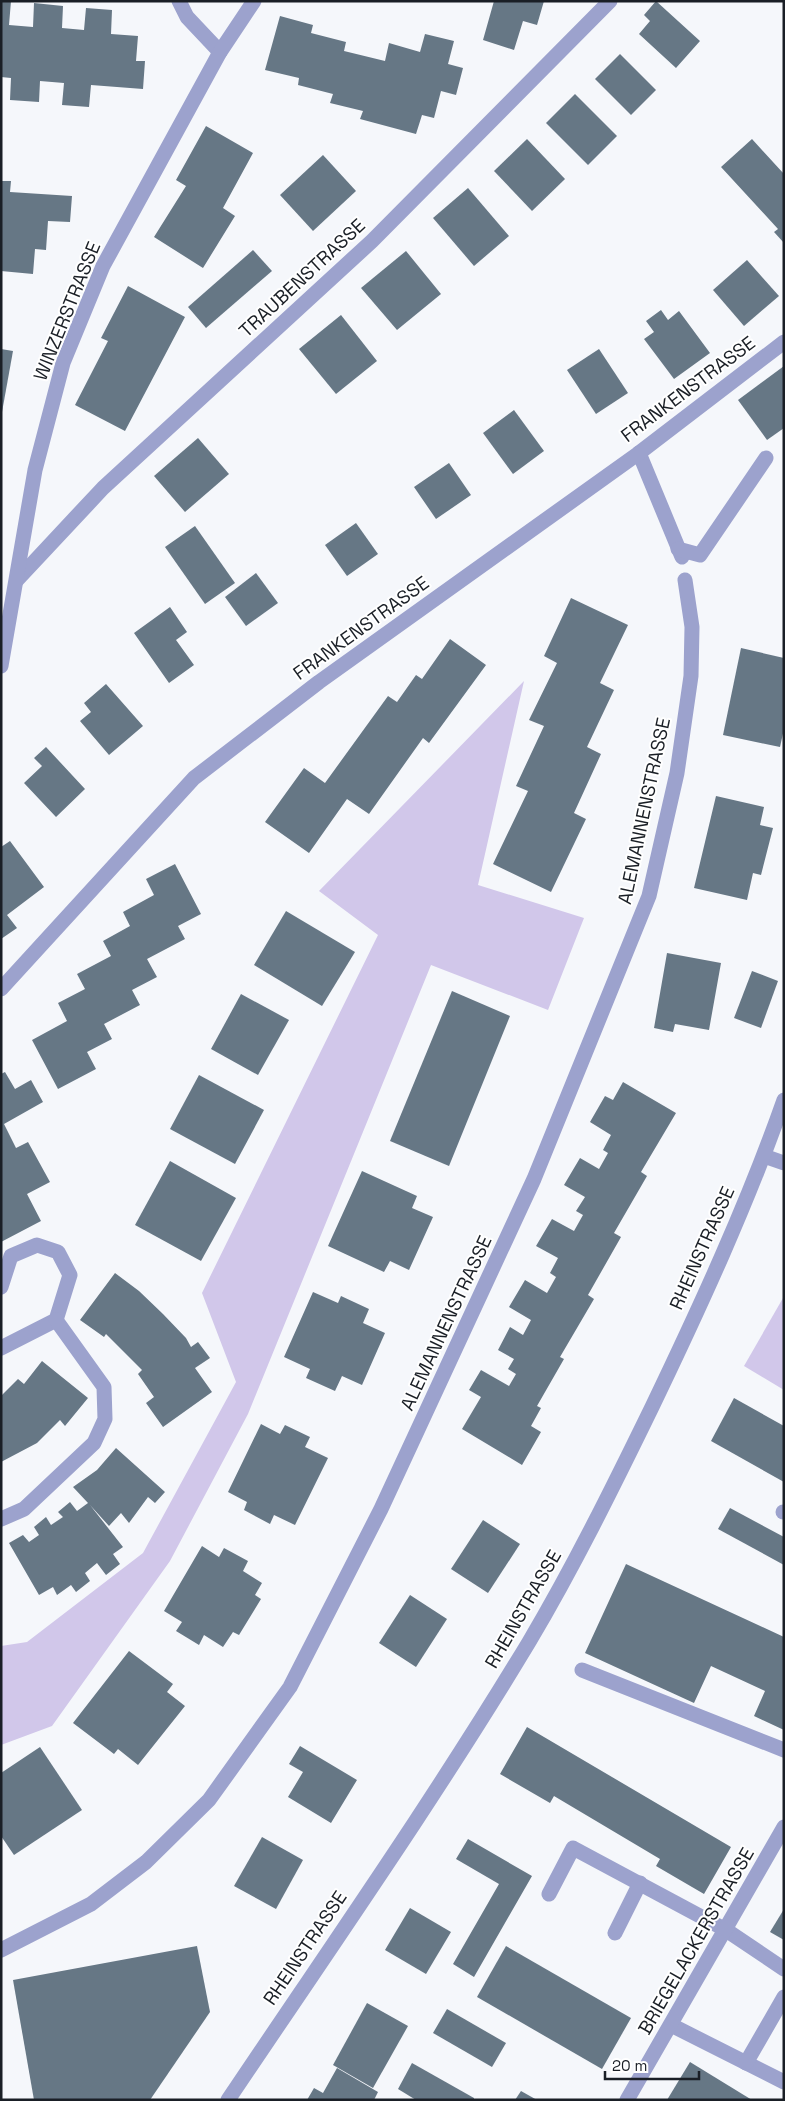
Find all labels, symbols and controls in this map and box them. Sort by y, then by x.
street label: TRAUBENSTRASSE [234,213,370,343]
street label: WINZERSTRASSE [28,238,106,384]
street label: FRANKENSTRASSE [616,330,760,448]
street label: FRANKENSTRASSE [288,570,434,686]
street label: ALEMANNENSTRASSE [612,715,676,907]
street label: RHEINSTRASSE [664,1182,740,1314]
street label: ALEMANNENSTRASSE [394,1232,498,1414]
street label: RHEINSTRASSE [479,1545,567,1673]
street label: BRIEGELACKERSTRASSE [632,1843,760,2039]
street label: RHEINSTRASSE [258,1886,352,2010]
scale bar [605,2048,699,2080]
text: 20 m [612,2056,647,2075]

